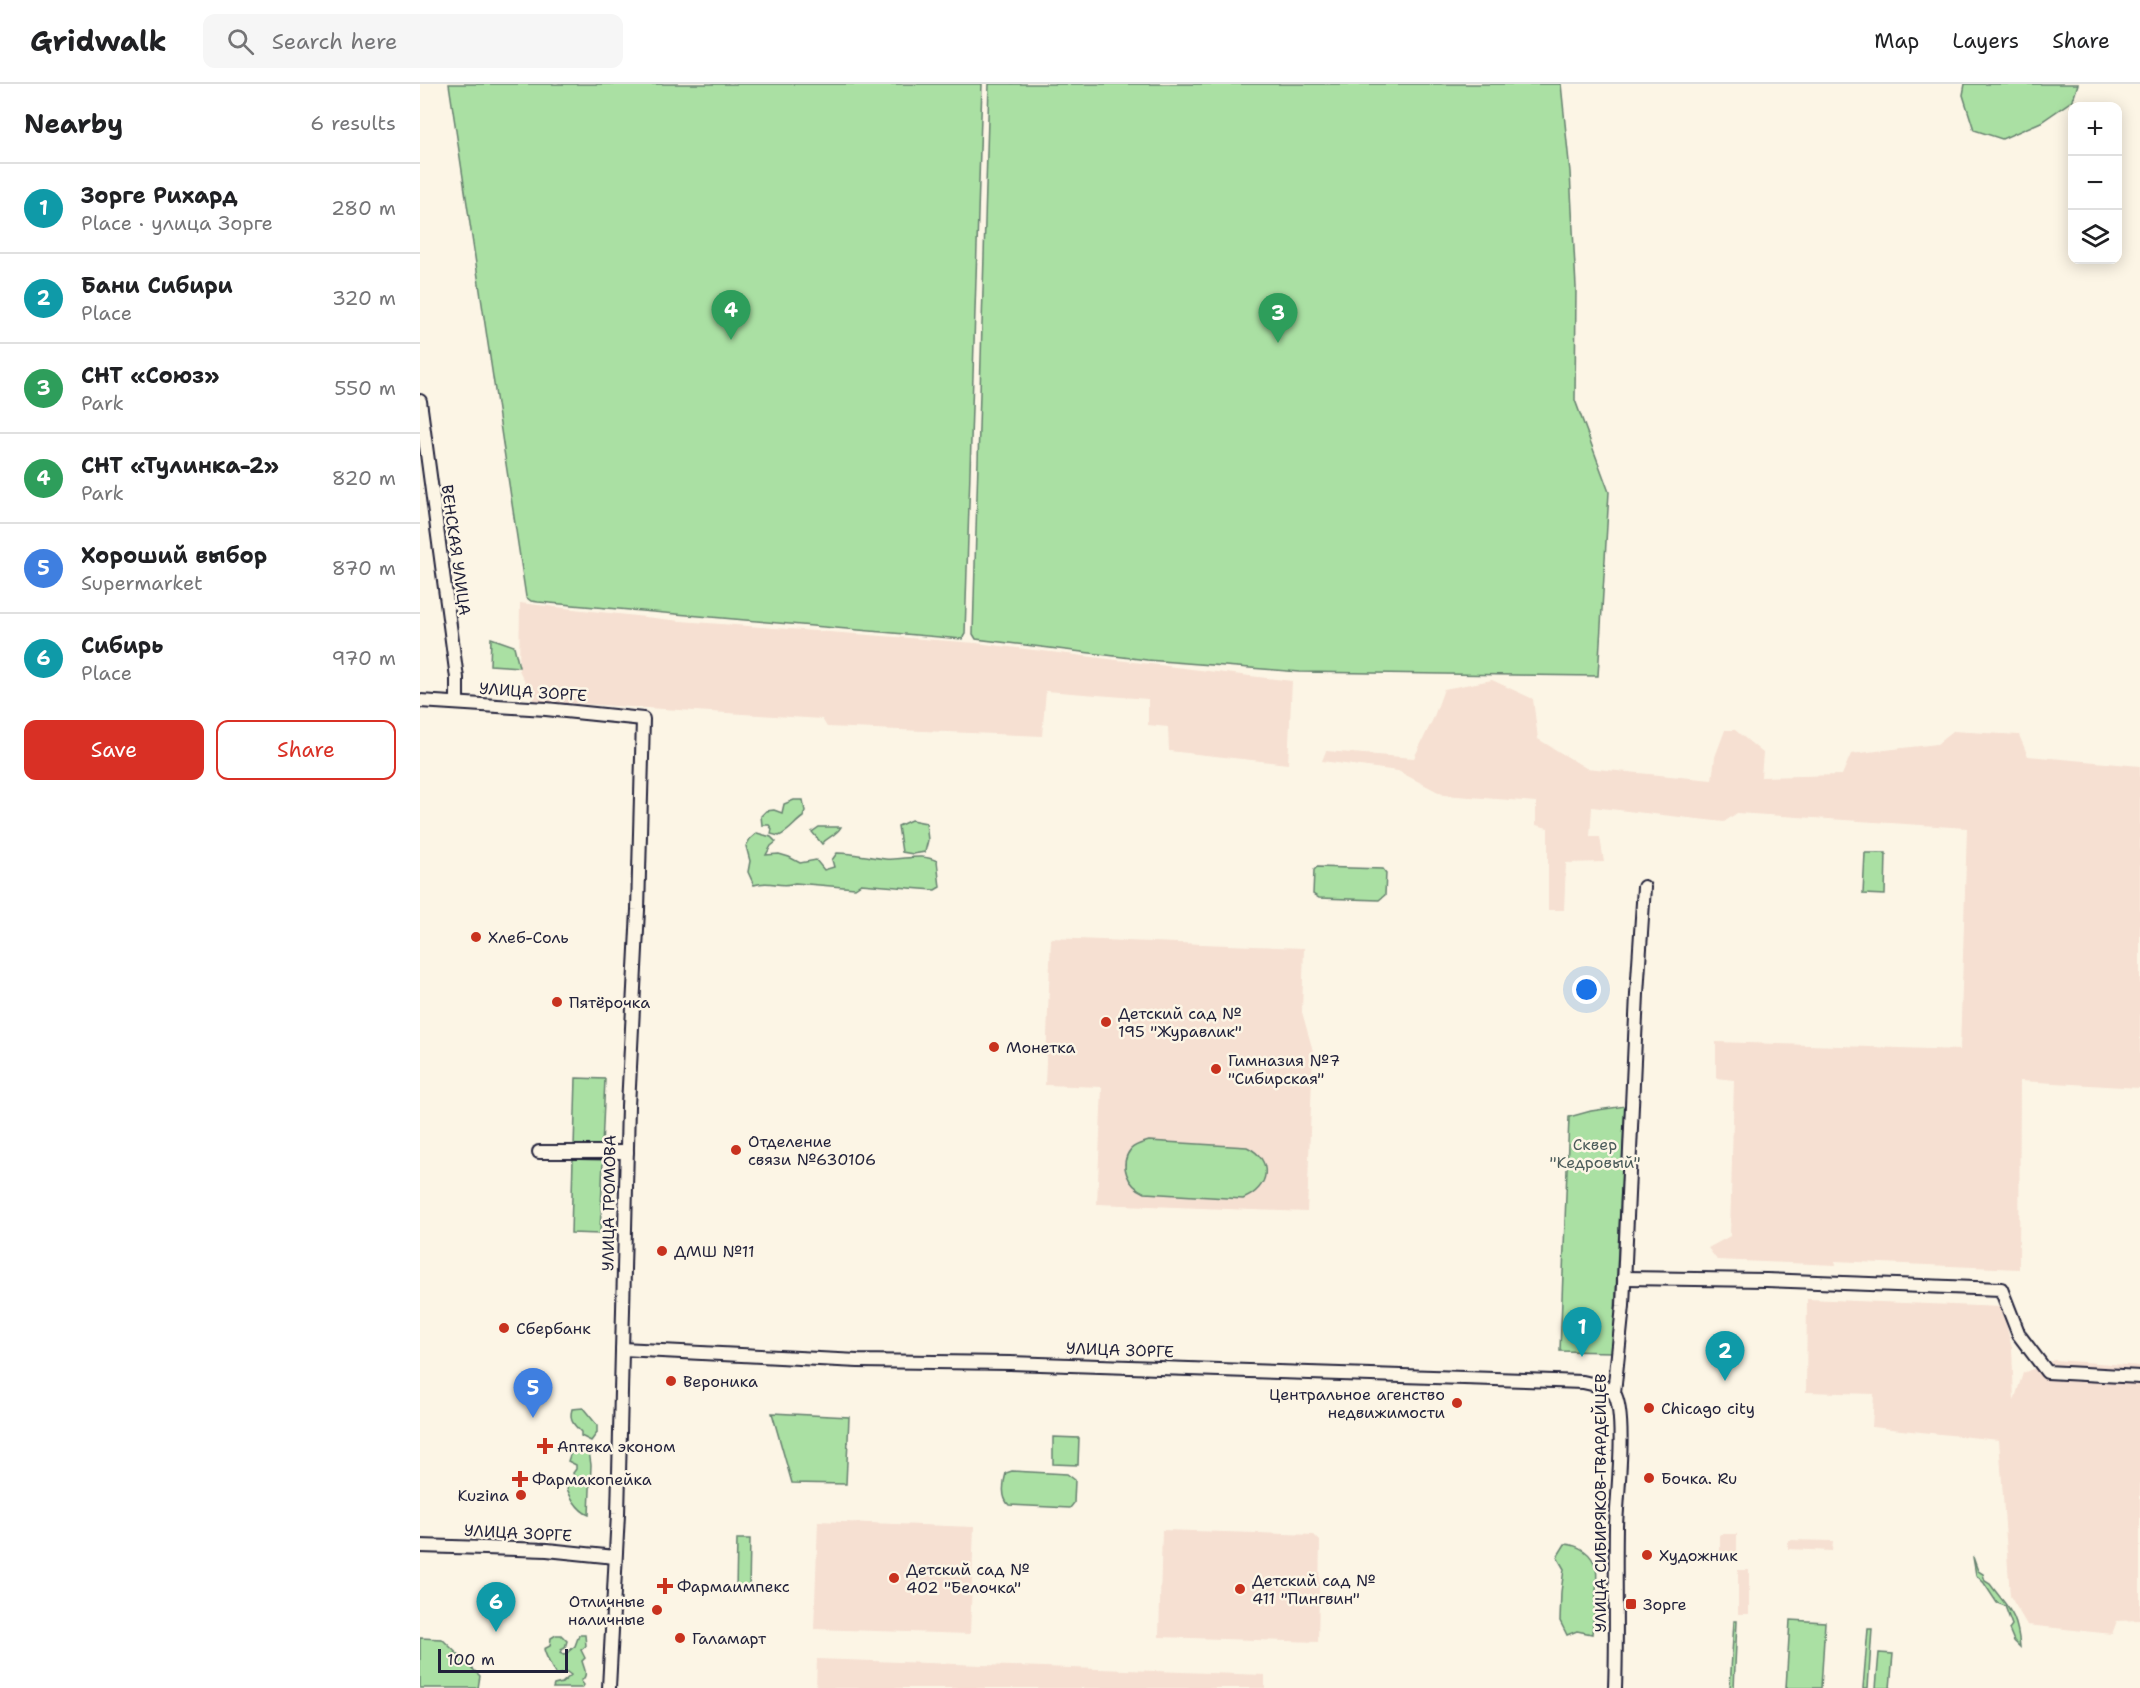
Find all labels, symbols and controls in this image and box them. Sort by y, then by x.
search box [203,14,623,68]
text: Gridwalk [30,22,167,60]
icon: search [224,25,257,58]
text: Search here [272,27,398,56]
text: Map [1874,27,1919,55]
text: Layers [1952,27,2019,55]
text: Share [2052,27,2110,55]
map controls [2068,102,2122,264]
button: + [2068,102,2122,156]
text: Nearby [24,106,123,141]
text: 6 results [310,110,396,136]
button: − [2068,156,2122,210]
text: Зорге Рихард [81,181,238,210]
text: 1 [39,195,48,221]
text: 280 m [331,195,396,221]
text: Place · улица Зорге [81,210,273,236]
button: layers [2068,210,2122,264]
text: Бани Сибири [81,271,233,300]
text: 2 [37,285,51,311]
text: 320 m [332,285,396,311]
pin: 4 [712,290,750,340]
pin: 3 [1258,294,1298,343]
text: Place [81,300,132,326]
text: СНТ «Союз» [81,361,219,390]
text: 3 [37,375,51,401]
text: 550 m [334,375,396,401]
text: Park [81,390,124,416]
text: СНТ «Тулинка-2» [81,451,279,480]
text: 4 [37,465,51,491]
text: 820 m [332,465,396,491]
text: Park [81,480,124,506]
street label: ВЕНСКАЯ УЛИЦА [436,483,476,617]
text: Хороший выбор [81,541,267,570]
text: 5 [37,555,50,581]
text: 870 m [332,555,396,581]
text: Supermarket [81,570,203,596]
text: Сибирь [81,631,163,660]
text: 6 [37,645,51,671]
text: 970 m [332,645,396,671]
text: Place [81,660,132,686]
street label: УЛИЦА ЗОРГЕ [478,678,588,706]
button: Save [24,720,204,780]
button: Share [216,720,396,780]
place label: Хлеб-Соль [488,927,569,948]
marker: Хлеб-Соль [469,930,483,944]
your location [1572,975,1601,1004]
place label: Пятёрочка [569,992,650,1013]
marker: Пятёрочка [550,995,564,1009]
place label: Детский сад № 195 "Журавлик" [1118,1003,1242,1042]
marker: Детский сад № 195 "Журавлик" [1099,1015,1113,1029]
place label: Монетка [1006,1037,1076,1058]
marker: Монетка [987,1040,1001,1054]
place label: Гимназия №7 "Сибирская" [1228,1050,1340,1089]
marker: Гимназия №7 "Сибирская" [1209,1062,1223,1076]
place label: Отделение связи №630106 [748,1131,876,1170]
park label: Сквер "Кедровый" [1549,1134,1641,1173]
street label: УЛИЦА ГРОМОВА [597,1135,621,1271]
marker: Отделение связи №630106 [729,1143,743,1157]
place label: ДМШ №11 [674,1241,755,1262]
marker: ДМШ №11 [655,1244,669,1258]
pin: 1 [1562,1308,1602,1357]
place label: Сбербанк [516,1318,591,1339]
marker: Сбербанк [497,1321,511,1335]
pin: 2 [1706,1332,1744,1381]
street label: УЛИЦА ЗОРГЕ [1066,1338,1174,1362]
pin: 5 [514,1368,552,1418]
place label: Вероника [683,1371,758,1392]
street label: УЛИЦА СИБИРЯКОВ-ГВАРДЕЙЦЕВ [1590,1373,1611,1633]
marker: Вероника [664,1374,678,1388]
place label: Центральное агенство недвижимости [1269,1384,1445,1423]
marker: Центральное агенство недвижимости [1450,1396,1464,1410]
place label: Chicago city [1661,1398,1755,1419]
marker: Chicago city [1642,1401,1656,1415]
place label: Аптека эконом [557,1436,675,1457]
marker: Аптека эконом [538,1439,552,1453]
place label: Бочка. Ru [1661,1468,1737,1489]
place label: Фармакопейка [532,1469,652,1490]
marker: Бочка. Ru [1642,1471,1656,1485]
marker: Фармакопейка [513,1472,527,1486]
place label: Kuzina [457,1485,509,1506]
marker: Kuzina [514,1488,528,1502]
street label: УЛИЦА ЗОРГЕ [463,1520,573,1546]
place label: Художник [1659,1545,1738,1566]
marker: Художник [1640,1548,1654,1562]
place label: Детский сад № 402 "Белочка" [906,1559,1029,1598]
place label: Детский сад № 411 "Пингвин" [1252,1570,1375,1609]
marker: Детский сад № 402 "Белочка" [887,1571,901,1585]
place label: Фармаимпекс [677,1576,790,1597]
marker: Фармаимпекс [658,1579,672,1593]
pin: 6 [476,1582,516,1632]
marker: Детский сад № 411 "Пингвин" [1233,1582,1247,1596]
place label: Отличные наличные [568,1591,645,1630]
place label: Зорге [1643,1594,1687,1615]
marker: Зорге [1624,1597,1638,1611]
marker: Отличные наличные [650,1603,664,1617]
place label: Галамарт [692,1628,767,1649]
marker: Галамарт [673,1631,687,1645]
scale bar [438,1646,568,1674]
text: 100 m [447,1649,495,1670]

